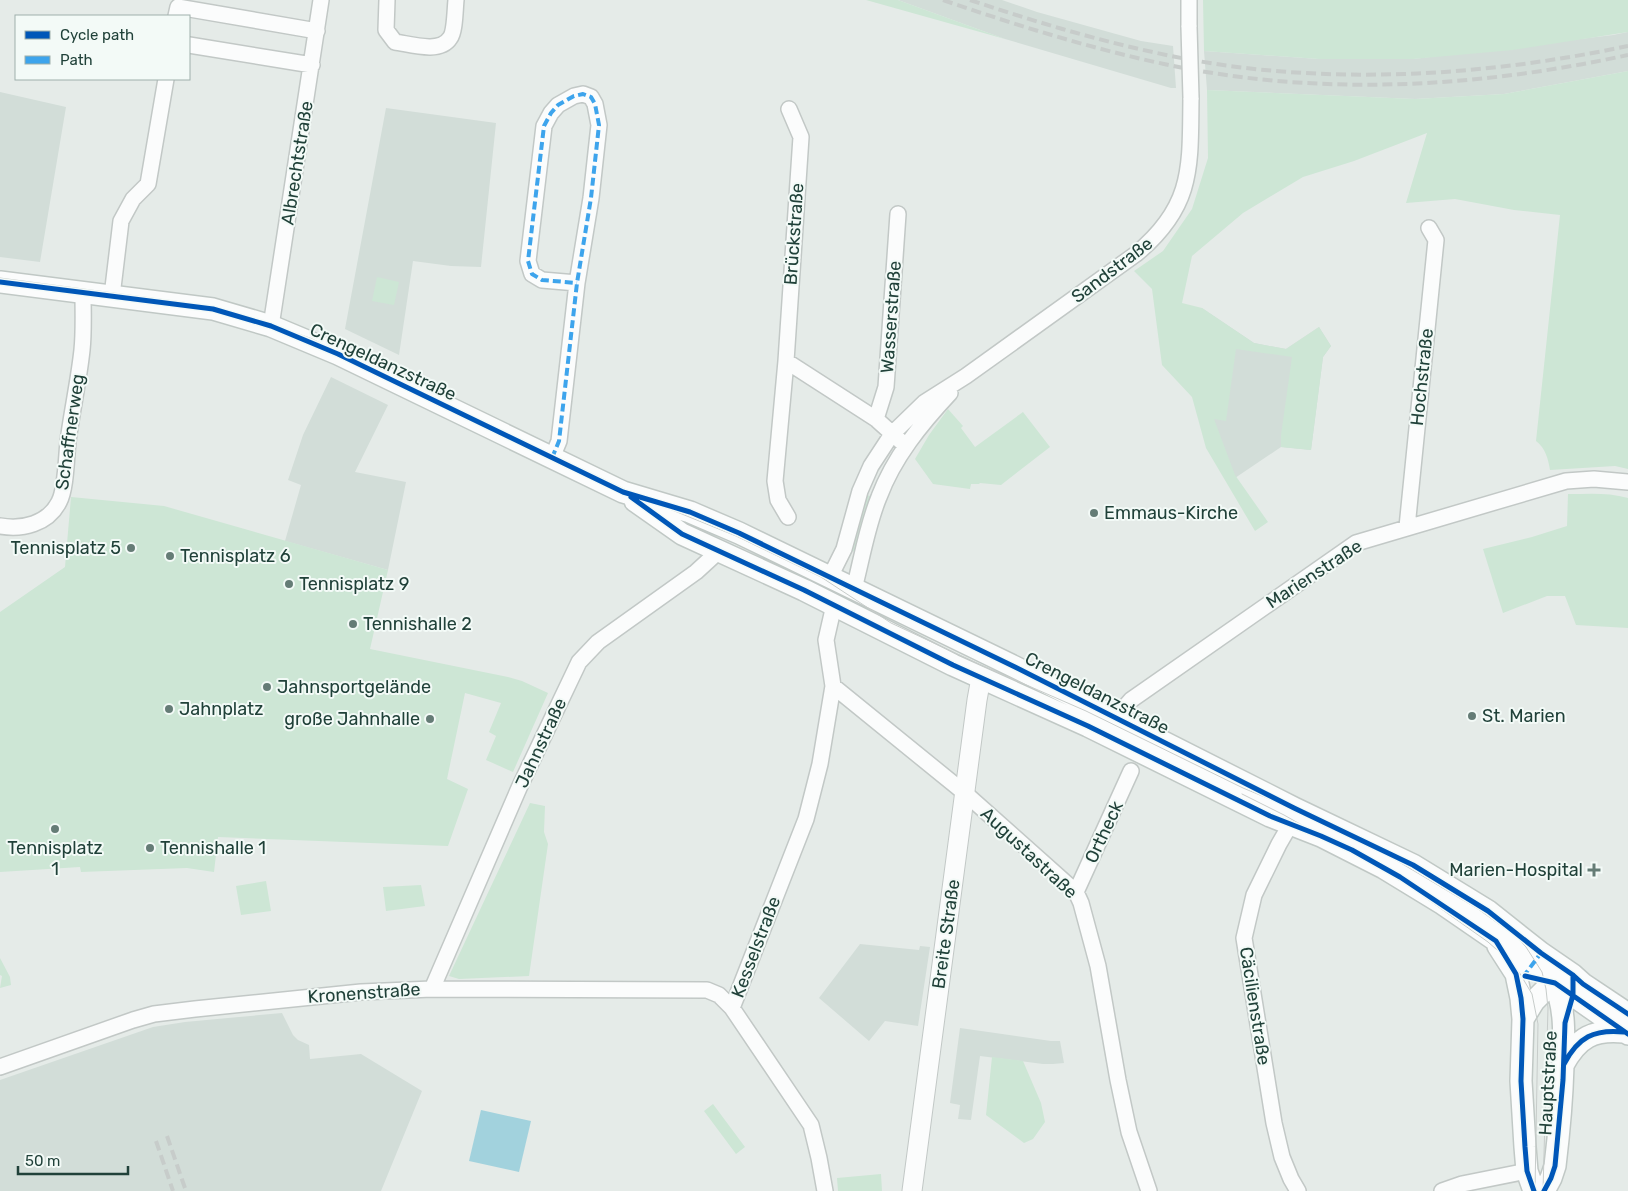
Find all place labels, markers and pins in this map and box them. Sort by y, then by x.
place label: Emmaus-Kirche [1104,502,1238,524]
marker: Emmaus-Kirche [1088,507,1100,519]
place label: Tennisplatz 5 [11,537,121,559]
marker: Tennisplatz 5 [125,542,137,554]
place label: Tennisplatz 6 [180,545,291,567]
marker: Tennisplatz 6 [164,550,176,562]
place label: Tennisplatz 9 [299,573,409,595]
marker: Tennisplatz 9 [283,578,295,590]
place label: Tennishalle 2 [363,613,472,635]
marker: Tennishalle 2 [347,618,359,630]
place label: Jahnsportgelände [277,676,431,698]
marker: Jahnsportgelände [261,681,273,693]
place label: Jahnplatz [179,698,263,720]
marker: Jahnplatz [163,703,175,715]
place label: St. Marien [1482,705,1566,727]
place label: große Jahnhalle [284,708,420,730]
marker: St. Marien [1466,710,1478,722]
marker: große Jahnhalle [424,713,436,725]
marker: Tennisplatz 1 [49,823,61,835]
place label: Tennisplatz 1 [7,837,103,880]
place label: Tennishalle 1 [160,837,266,859]
marker: Tennishalle 1 [144,842,156,854]
place label: Marien-Hospital [1449,859,1583,881]
marker: Marien-Hospital [1587,863,1601,877]

